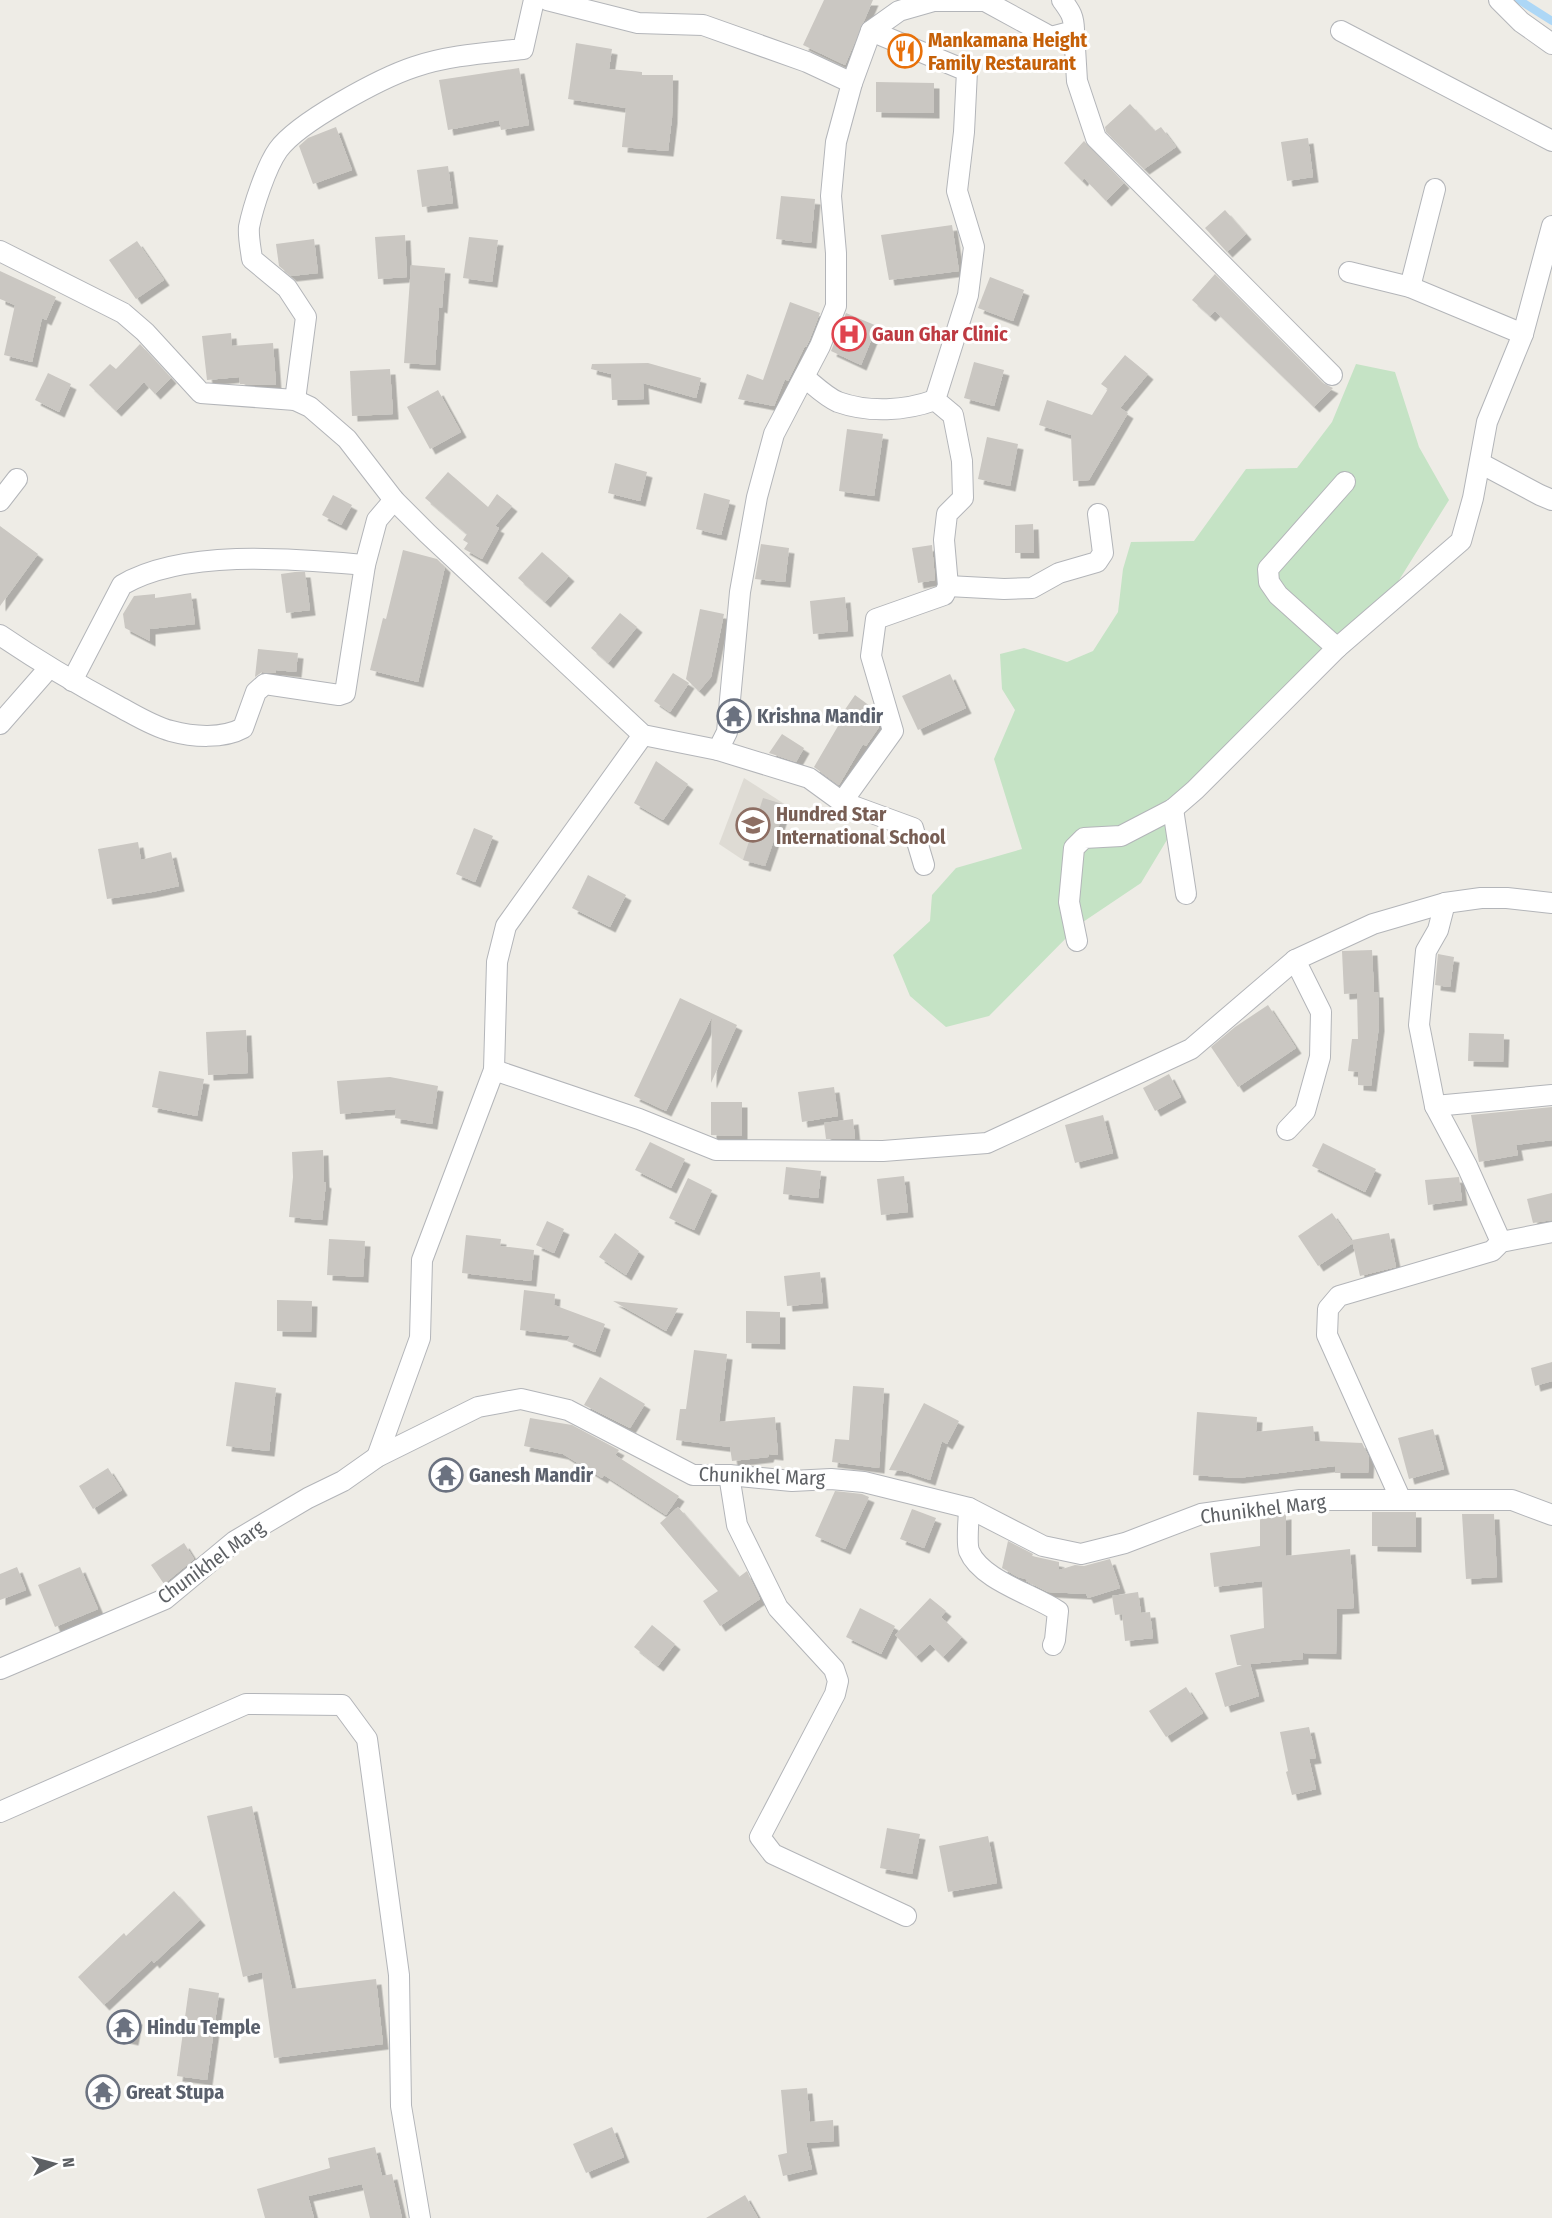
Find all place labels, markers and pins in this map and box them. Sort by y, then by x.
place label: Mankamana Height Family Restaurant [928,28,1088,75]
restaurant icon: Mankamana Height Family Restaurant [887,33,923,69]
hospital icon: Gaun Ghar Clinic [831,316,867,352]
place label: Gaun Ghar Clinic [872,322,1008,346]
temple icon: Krishna Mandir [716,698,752,734]
place label: Krishna Mandir [757,704,884,728]
place label: Hundred Star International School [776,802,946,849]
school or university icon: Hundred Star International School [735,807,771,843]
temple icon: Ganesh Mandir [428,1457,464,1493]
place label: Ganesh Mandir [469,1463,594,1487]
temple icon: Hindu Temple [106,2009,142,2045]
place label: Hindu Temple [147,2015,261,2039]
temple icon: Great Stupa [85,2074,121,2110]
place label: Great Stupa [126,2080,224,2104]

